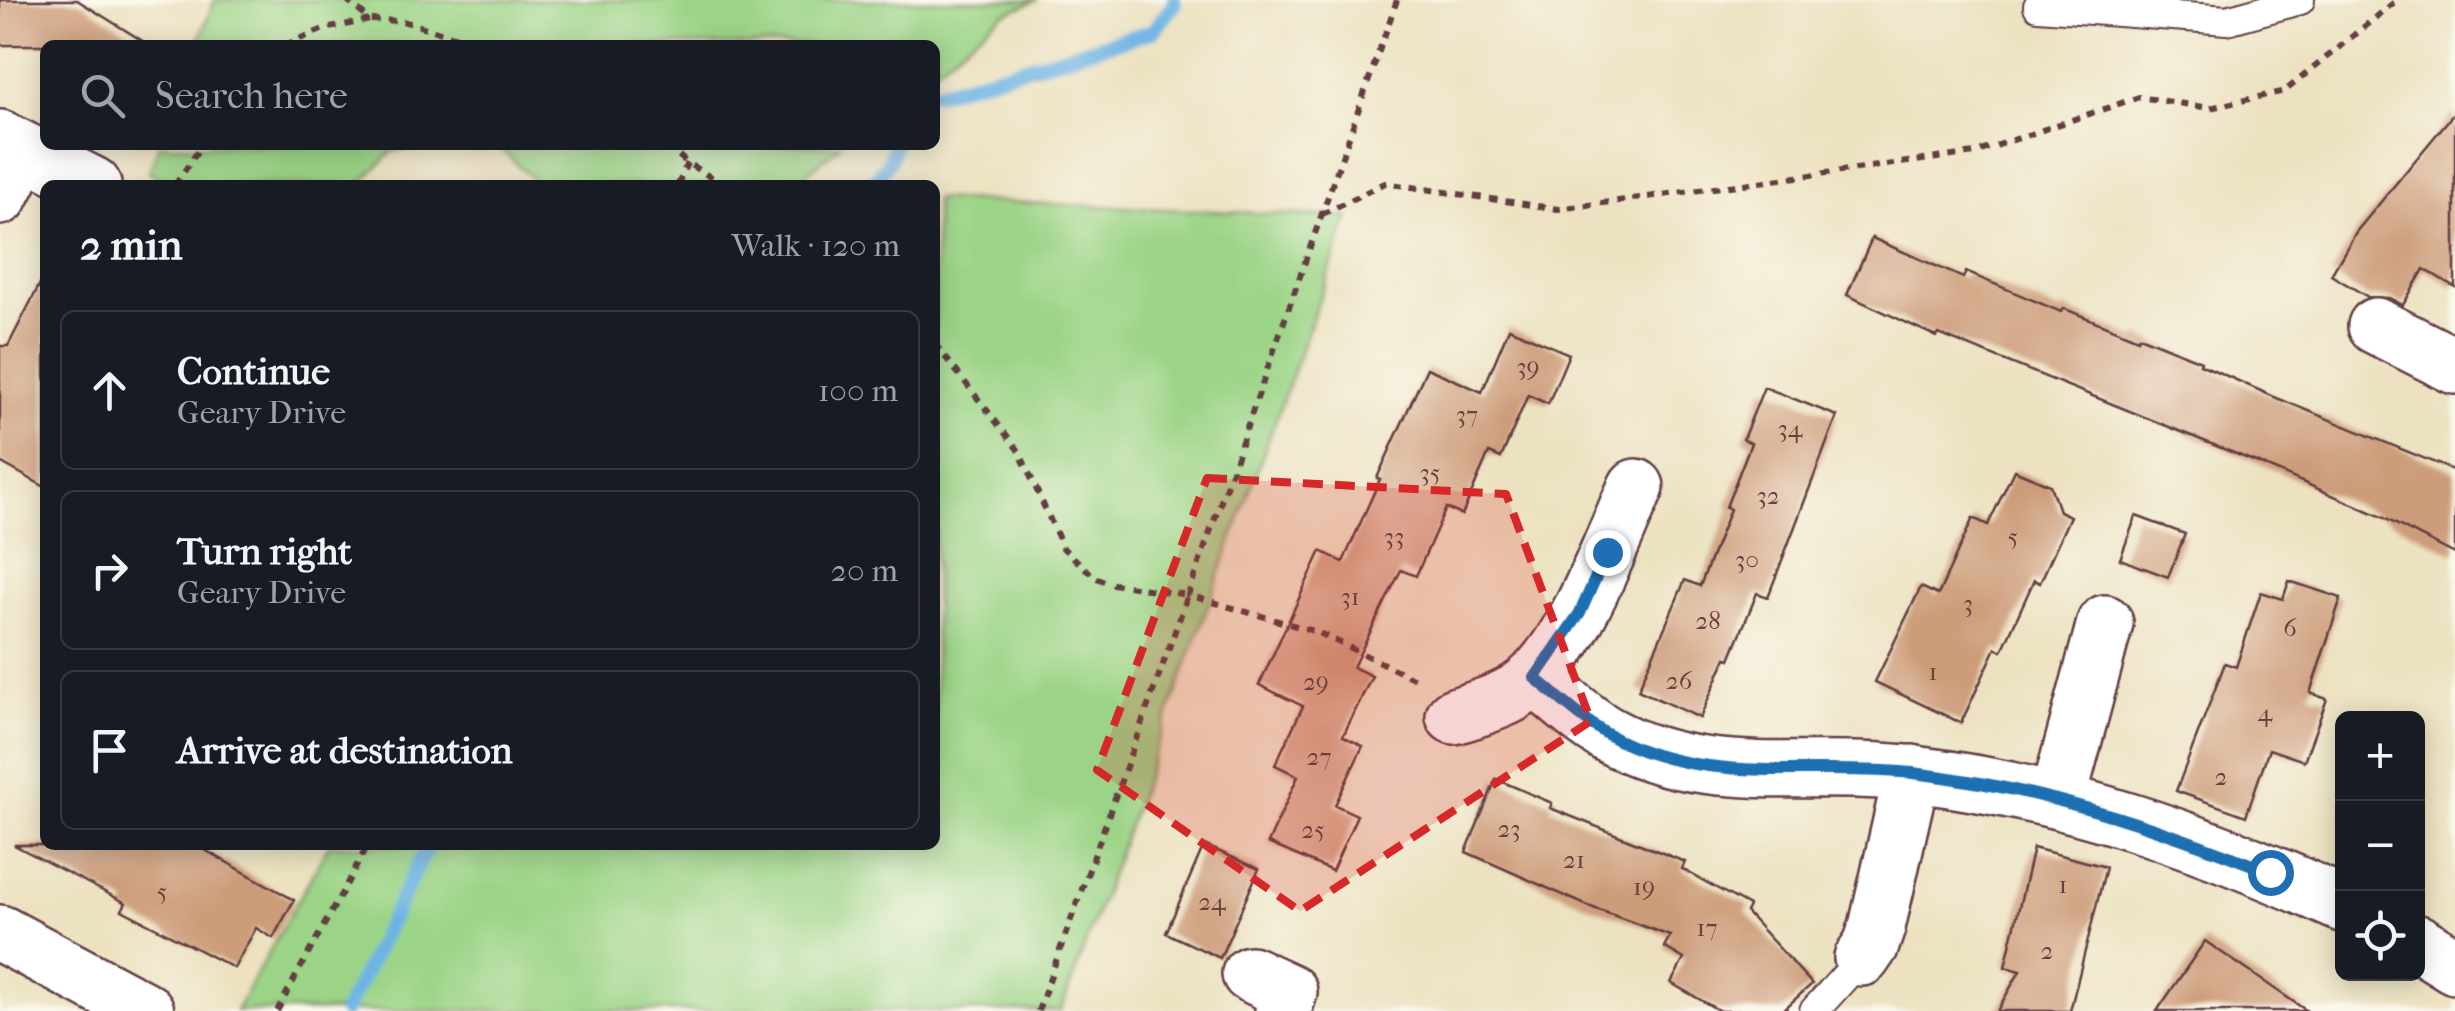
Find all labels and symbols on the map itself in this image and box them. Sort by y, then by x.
house number: 39 [1516,352,1540,381]
house number: 37 [1456,400,1478,429]
house number: 34 [1777,414,1804,443]
house number: 35 [1419,458,1441,487]
house number: 32 [1756,481,1780,510]
house number: 33 [1384,522,1404,551]
house number: 5 [2008,522,2018,551]
route end [1585,530,1631,576]
house number: 30 [1735,545,1759,574]
house number: 31 [1340,582,1360,611]
house number: 3 [1963,589,1973,618]
house number: 28 [1695,606,1721,635]
house number: 6 [2283,613,2297,642]
house number: 1 [1929,657,1937,686]
house number: 26 [1666,666,1693,695]
house number: 29 [1303,667,1329,696]
house number: 4 [2258,698,2274,727]
house number: 27 [1307,742,1331,771]
house number: 2 [2215,762,2227,791]
house number: 23 [1497,814,1521,843]
house number: 25 [1301,815,1325,844]
house number: 21 [1563,845,1585,874]
route start [2248,850,2294,896]
house number: 1 [2059,870,2067,899]
house number: 19 [1633,872,1655,901]
house number: 5 [157,877,167,906]
house number: 24 [1198,887,1227,916]
house number: 17 [1697,913,1717,942]
house number: 2 [2041,936,2053,965]

